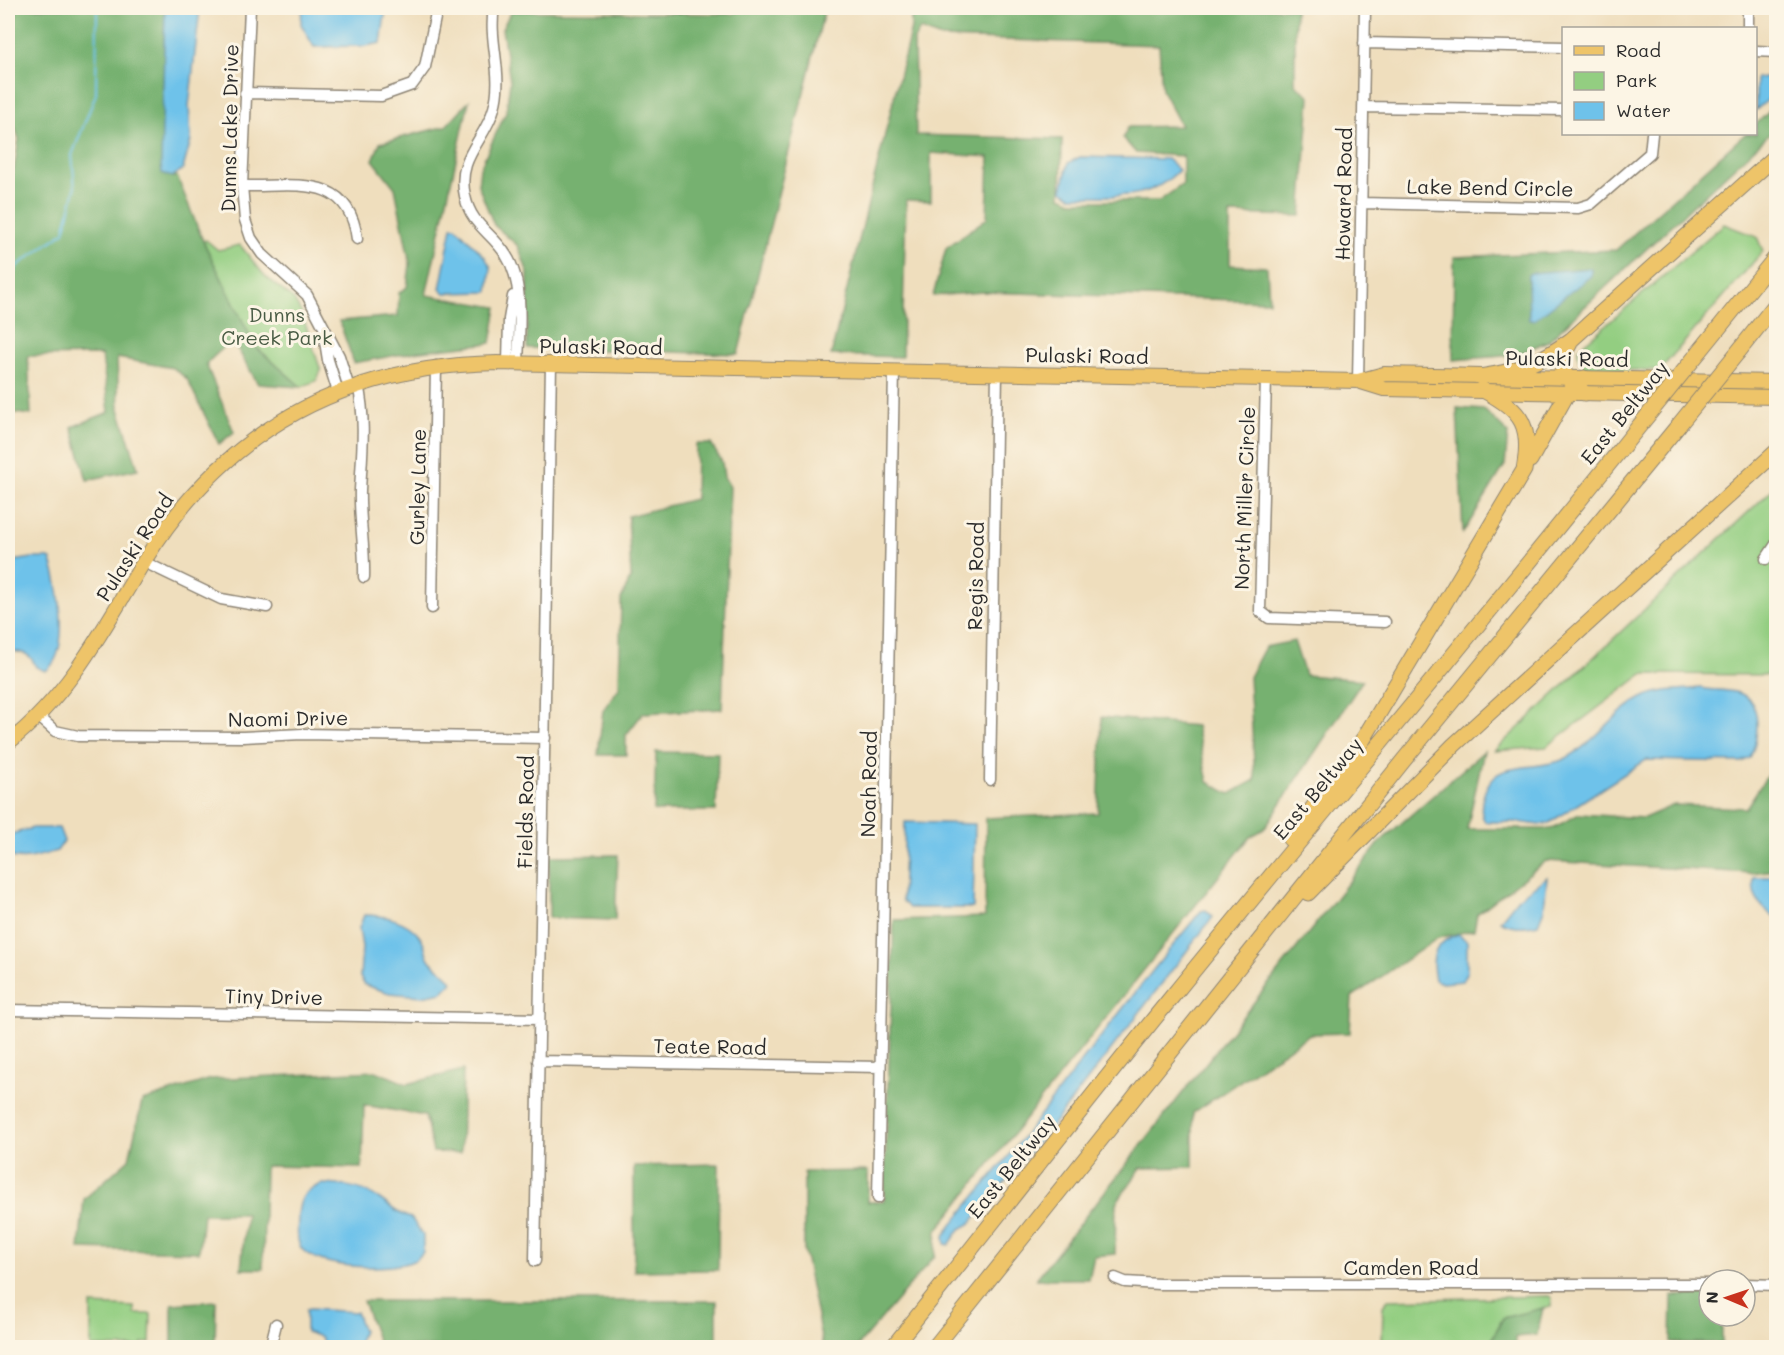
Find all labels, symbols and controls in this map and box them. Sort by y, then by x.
legend [1562,27,1757,135]
text: Road [1616,38,1661,62]
street label: Dunns Lake Drive [215,44,243,212]
text: Park [1616,68,1657,92]
text: Water [1616,98,1671,122]
street label: Howard Road [1329,127,1357,261]
street label: Lake Bend Circle [1406,173,1574,201]
park label: Dunns Creek Park [221,301,333,350]
street label: Pulaski Road [539,332,663,360]
street label: Pulaski Road [1025,341,1149,369]
street label: Pulaski Road [1505,344,1629,372]
street label: East Beltway [1574,355,1674,469]
street label: North Miller Circle [1228,406,1260,590]
street label: Gurley Lane [403,429,431,545]
street label: Pulaski Road [90,488,178,606]
street label: Regis Road [961,521,989,631]
street label: Naomi Drive [228,704,348,732]
street label: Noah Road [854,730,882,838]
street label: East Beltway [1267,731,1367,845]
street label: Fields Road [511,755,539,869]
street label: Tiny Drive [225,982,323,1010]
street label: Teate Road [653,1032,767,1060]
street label: East Beltway [961,1109,1061,1223]
street label: Camden Road [1343,1254,1479,1280]
north arrow [1697,1268,1757,1328]
text: N [1701,1291,1722,1304]

